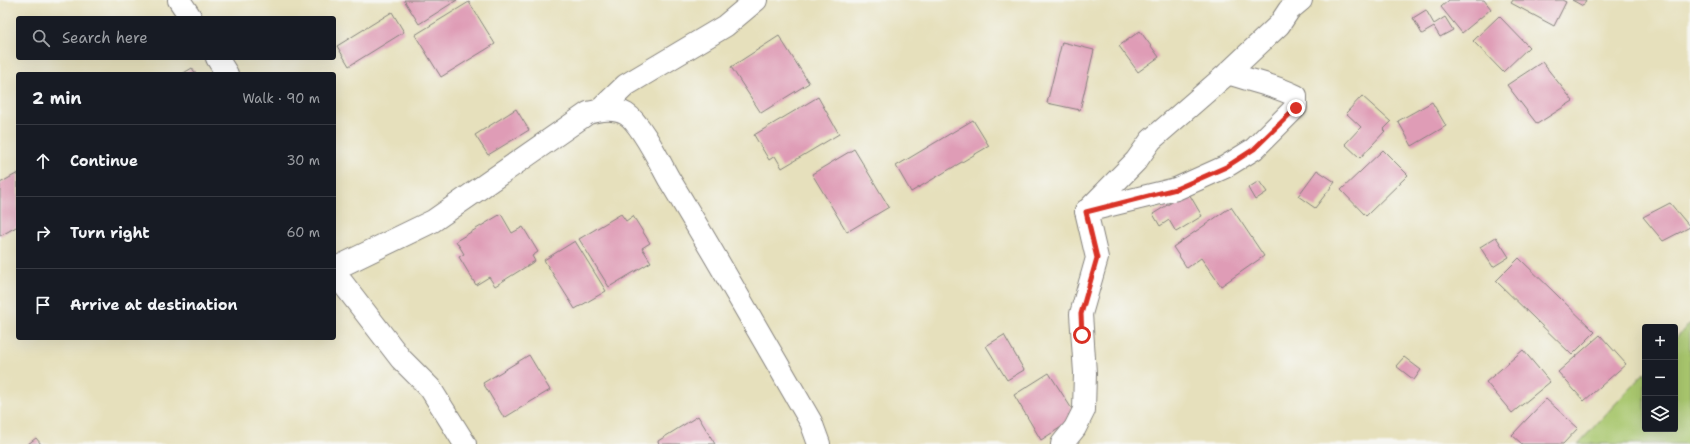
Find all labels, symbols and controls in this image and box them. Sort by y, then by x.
search box [16,16,336,60]
icon: search [30,27,52,49]
text: Search here [62,28,148,48]
text: 2 min [32,87,82,109]
text: Walk · 90 m [242,90,320,107]
route end [1287,99,1305,117]
icon: ahead [32,150,54,172]
text: Continue [70,151,138,171]
text: 30 m [286,152,320,169]
icon: right [32,222,54,244]
text: Turn right [70,223,150,243]
text: 60 m [287,224,320,241]
icon: arrive [32,294,54,316]
text: Arrive at destination [70,295,238,315]
map controls [1642,324,1678,432]
button: + [1642,324,1678,360]
route start [1073,326,1091,344]
button: − [1642,360,1678,396]
button: layers [1642,396,1678,432]

